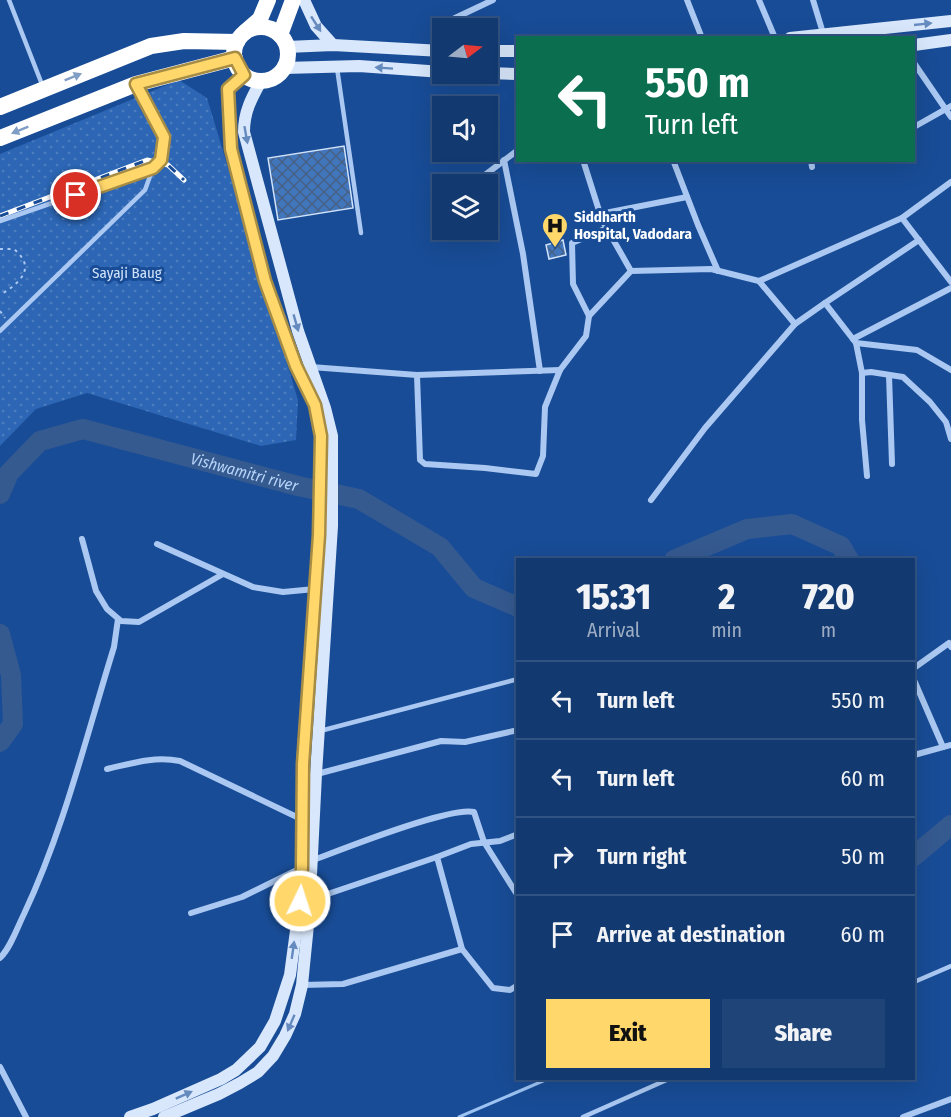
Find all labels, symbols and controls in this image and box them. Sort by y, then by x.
one-way arrow [311,16,322,32]
north arrow [432,18,498,84]
map controls [432,18,498,240]
one-way arrow [913,19,932,29]
text: 550 m [645,58,750,108]
icon: left [546,60,624,138]
one-way arrow [375,63,394,73]
one-way arrow [65,72,83,82]
button: sound [432,96,498,162]
text: Turn left [645,109,738,141]
one-way arrow [11,125,29,135]
one-way arrow [241,126,250,145]
pin [50,169,101,220]
button: layers [432,174,498,240]
icon: arrive [59,178,92,211]
place label: Siddharth Hospital, Vadodara [574,208,692,243]
hospital icon: Siddharth Hospital, Vadodara [540,211,570,249]
park label: Sayaji Baug [92,264,162,282]
one-way arrow [292,315,301,333]
water label: Vishwamitri river [189,448,301,495]
text: 15:31 [576,575,651,619]
text: 2 [718,575,735,619]
text: 720 [802,575,855,619]
text: Arrival [587,618,640,642]
text: min [711,618,742,642]
text: m [821,618,836,642]
icon: left [546,684,579,717]
text: Turn left [597,687,675,714]
text: 550 m [831,687,885,714]
icon: left [546,762,579,795]
text: Turn left [597,765,675,792]
text: 60 m [841,765,885,792]
icon: right [546,840,579,873]
text: Turn right [597,843,686,870]
text: 50 m [841,843,885,870]
position arrow [268,869,332,933]
icon: arrive [546,918,579,951]
text: Arrive at destination [597,921,785,948]
text: 60 m [841,921,885,948]
one-way arrow [289,941,298,960]
button: Exit [546,999,710,1068]
button: Share [722,999,885,1068]
one-way arrow [286,1014,296,1032]
one-way arrow [175,1091,192,1100]

